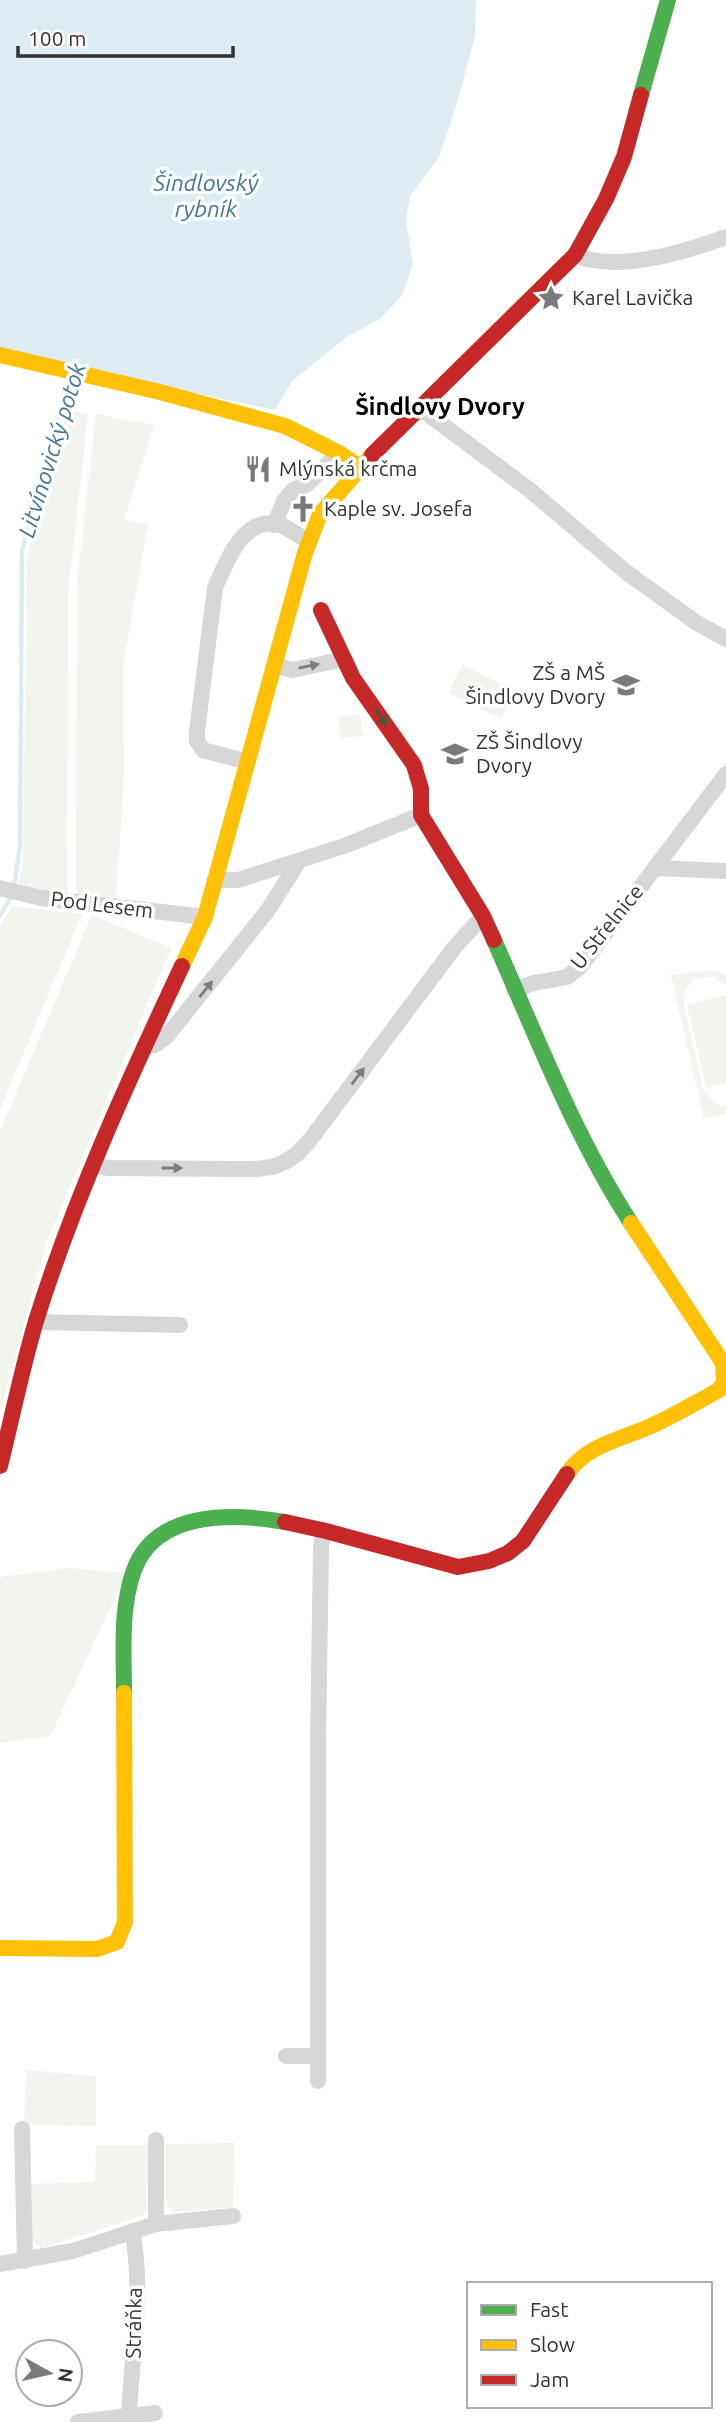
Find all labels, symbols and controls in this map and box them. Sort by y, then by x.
scale bar [18,14,233,58]
text: 100 m [28,26,86,50]
water label: Šindlovský rybník [153,170,260,221]
place icon: Karel Lavička [536,283,566,313]
place label: Karel Lavička [572,285,693,309]
water label: Litvínovický potok [13,359,90,540]
district label: Šindlovy Dvory [355,392,525,420]
restaurant icon: Mlýnská krčma [243,454,273,484]
place label: Mlýnská krčma [279,456,417,480]
church icon: Kaple sv. Josefa [288,494,318,524]
place label: Kaple sv. Josefa [324,496,473,520]
place label: ZŠ a MŠ Šindlovy Dvory [465,660,605,708]
one-way arrow [298,661,320,672]
school or university icon: ZŠ a MŠ Šindlovy Dvory [611,670,641,700]
one-way arrow [374,708,388,726]
place label: ZŠ Šindlovy Dvory [476,729,583,777]
school or university icon: ZŠ Šindlovy Dvory [440,739,470,769]
street label: U Střelnice [565,879,648,973]
street label: Pod Lesem [50,886,155,922]
one-way arrow [198,981,213,999]
one-way arrow [350,1068,365,1086]
one-way arrow [161,1162,183,1174]
legend [467,2282,712,2408]
street label: Stráňka [120,2287,146,2359]
text: Fast [530,2297,568,2321]
text: Slow [530,2332,575,2356]
north arrow [14,2338,84,2408]
text: N [54,2367,78,2384]
text: Jam [530,2367,569,2391]

